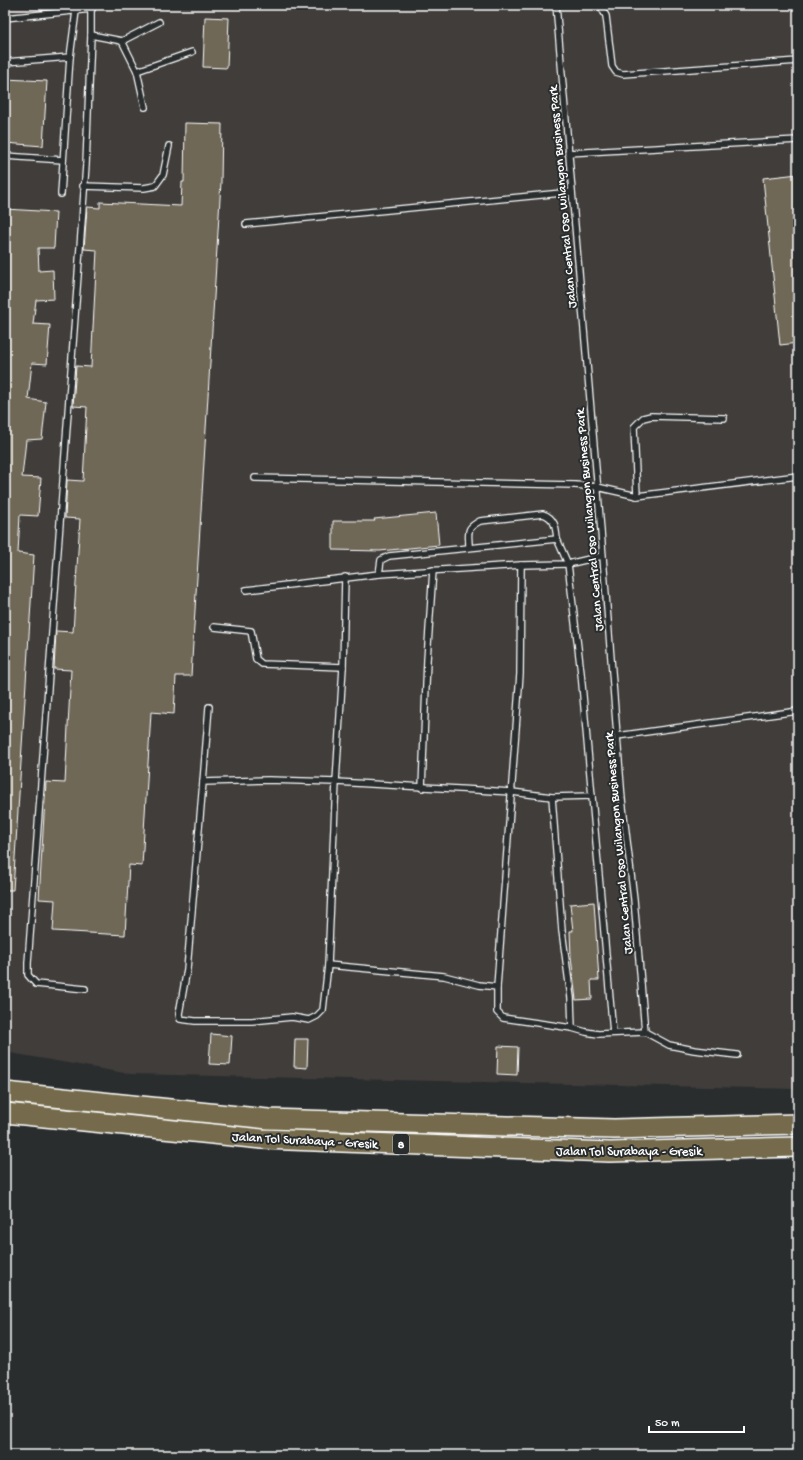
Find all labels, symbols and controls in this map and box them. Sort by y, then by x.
street label: Jalan Central Oso Wilangon Business Park [546,84,581,309]
street label: Jalan Central Oso Wilangon Business Park [573,407,608,632]
street label: Jalan Central Oso Wilangon Business Park [602,730,637,955]
street label: Jalan Tol Surabaya - Gresik [232,1130,379,1153]
road number: 8 [393,1134,409,1154]
street label: Jalan Tol Surabaya - Gresik [556,1145,703,1160]
scale bar [649,1408,744,1434]
text: 50 m [655,1417,680,1431]

